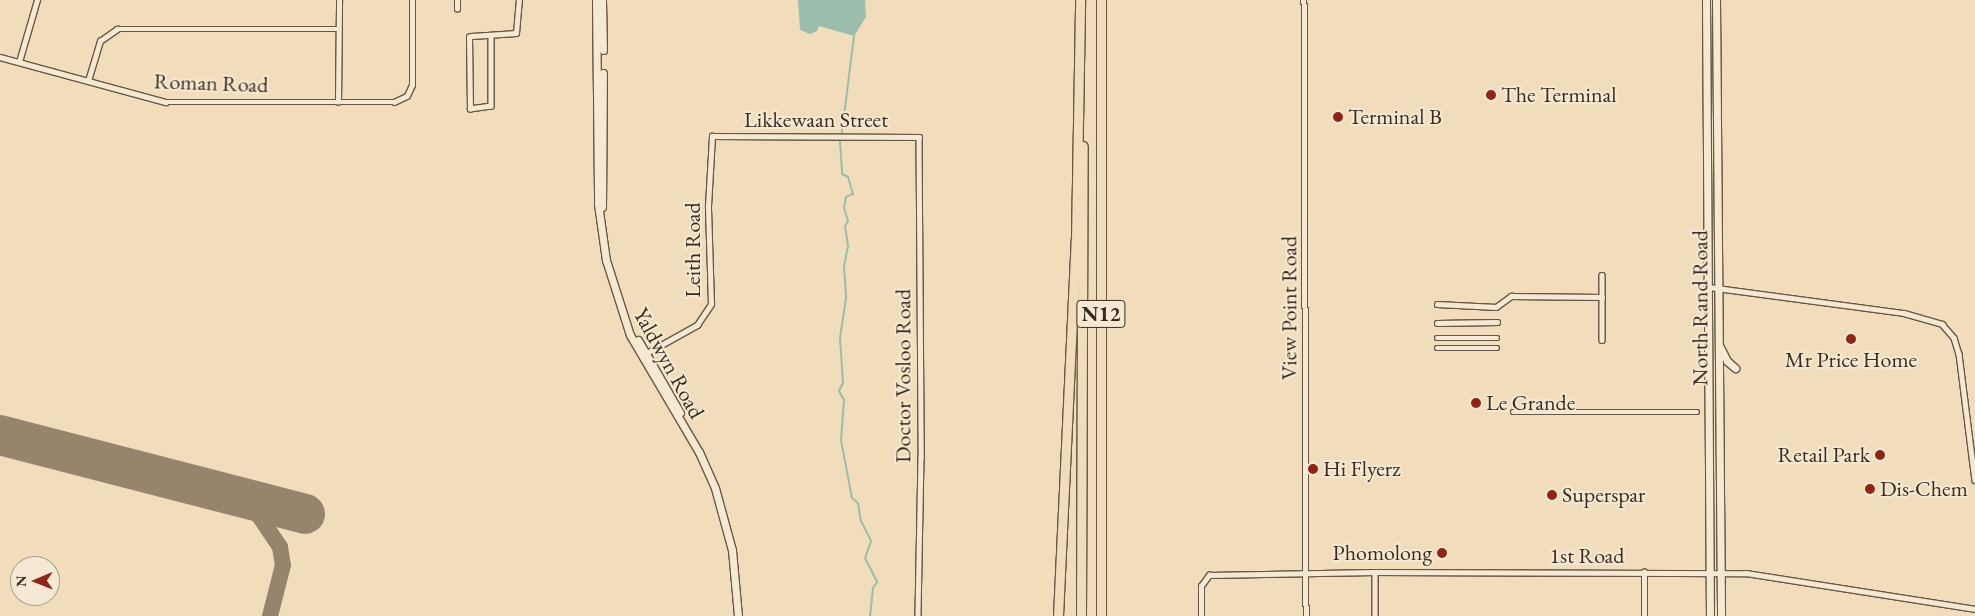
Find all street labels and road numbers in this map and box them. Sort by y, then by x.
street label: Roman Road [153,68,269,98]
street label: Likkewaan Street [744,107,888,133]
street label: Leith Road [680,202,706,298]
street label: North Rand Road [1687,230,1713,386]
street label: View Point Road [1276,236,1302,380]
street label: Doctor Vosloo Road [890,289,916,463]
road number: N12 [1076,296,1126,332]
street label: Yaldwyn Road [628,303,710,423]
street label: 1st Road [1549,543,1625,569]

